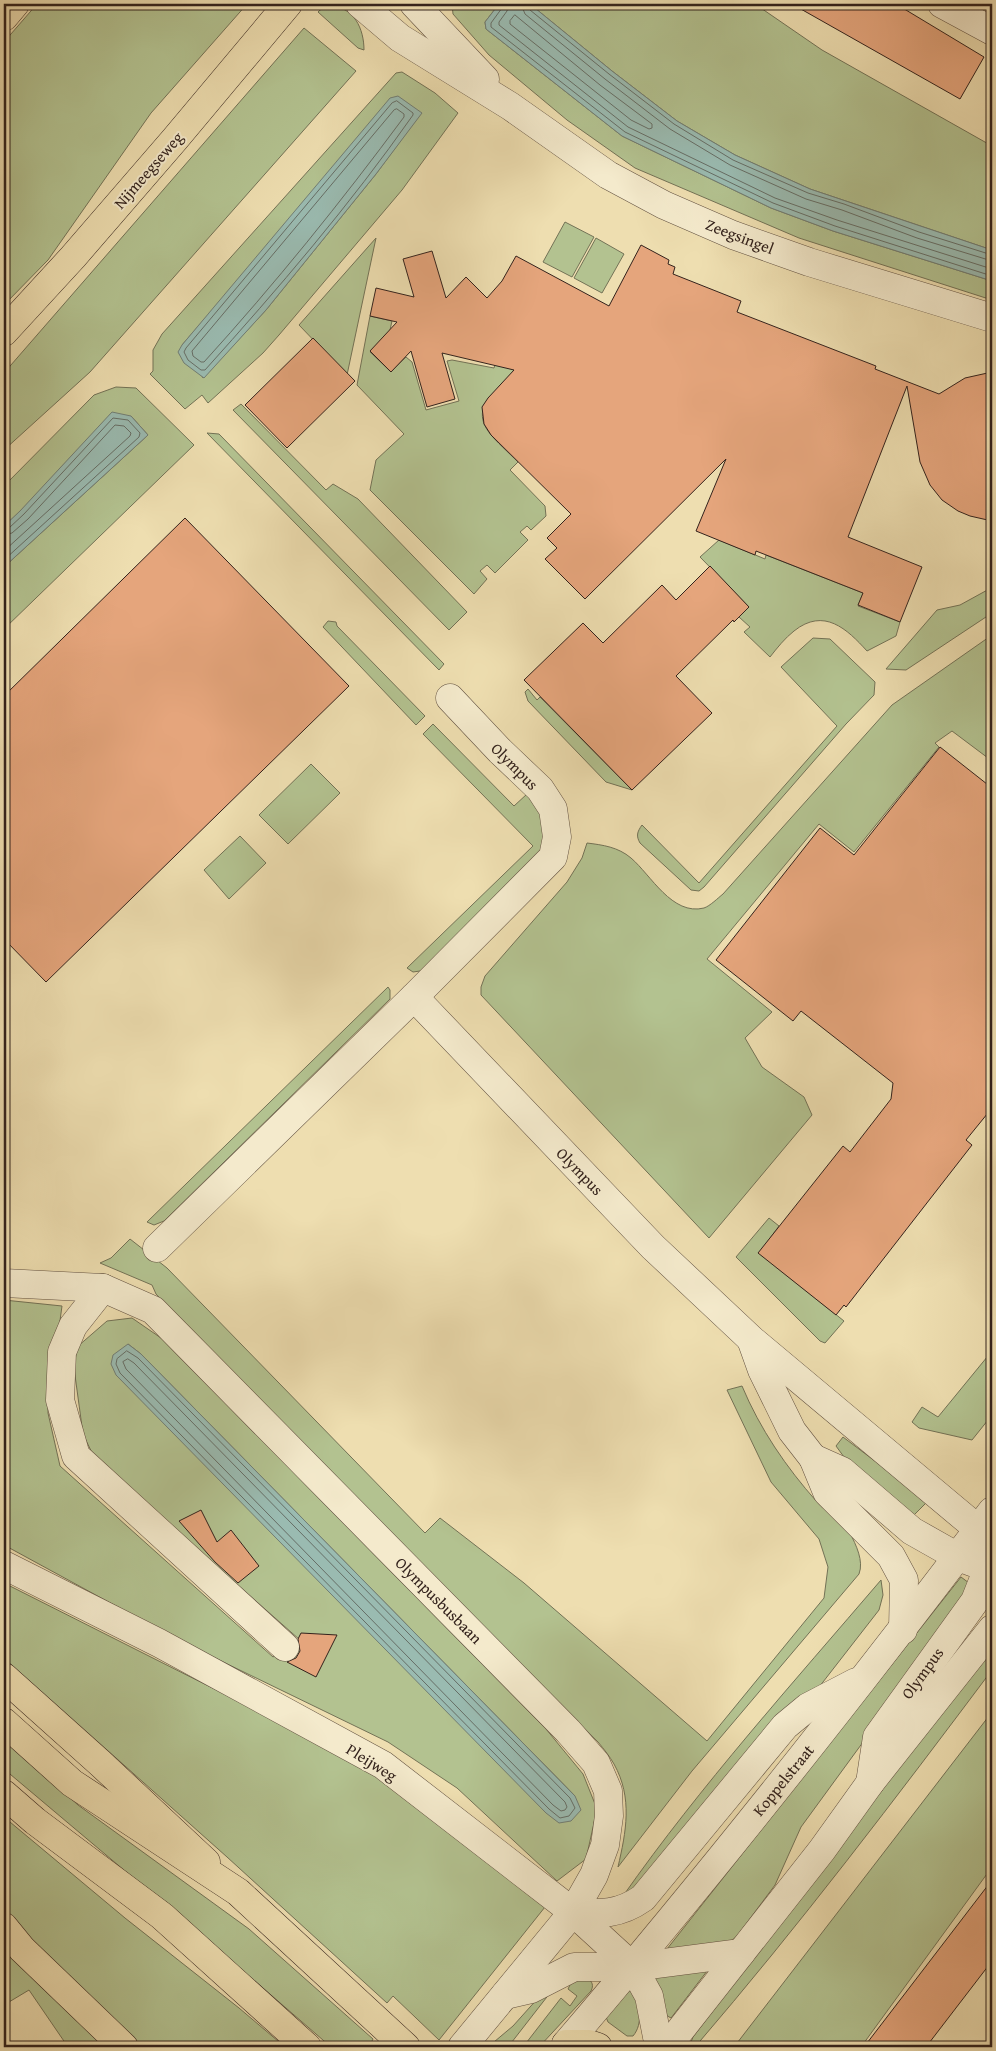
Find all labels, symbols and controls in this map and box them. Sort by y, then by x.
street label: Nijmeegseweg [108,126,188,214]
street label: Zeegsingel [702,212,778,260]
street label: Olympus [486,737,544,795]
street label: Olympus [551,1141,609,1201]
street label: Olympusbusbaan [390,1551,488,1649]
street label: Olympus [895,1642,949,1704]
street label: Pleijweg [342,1737,402,1787]
street label: Koppelstraat [747,1739,820,1821]

